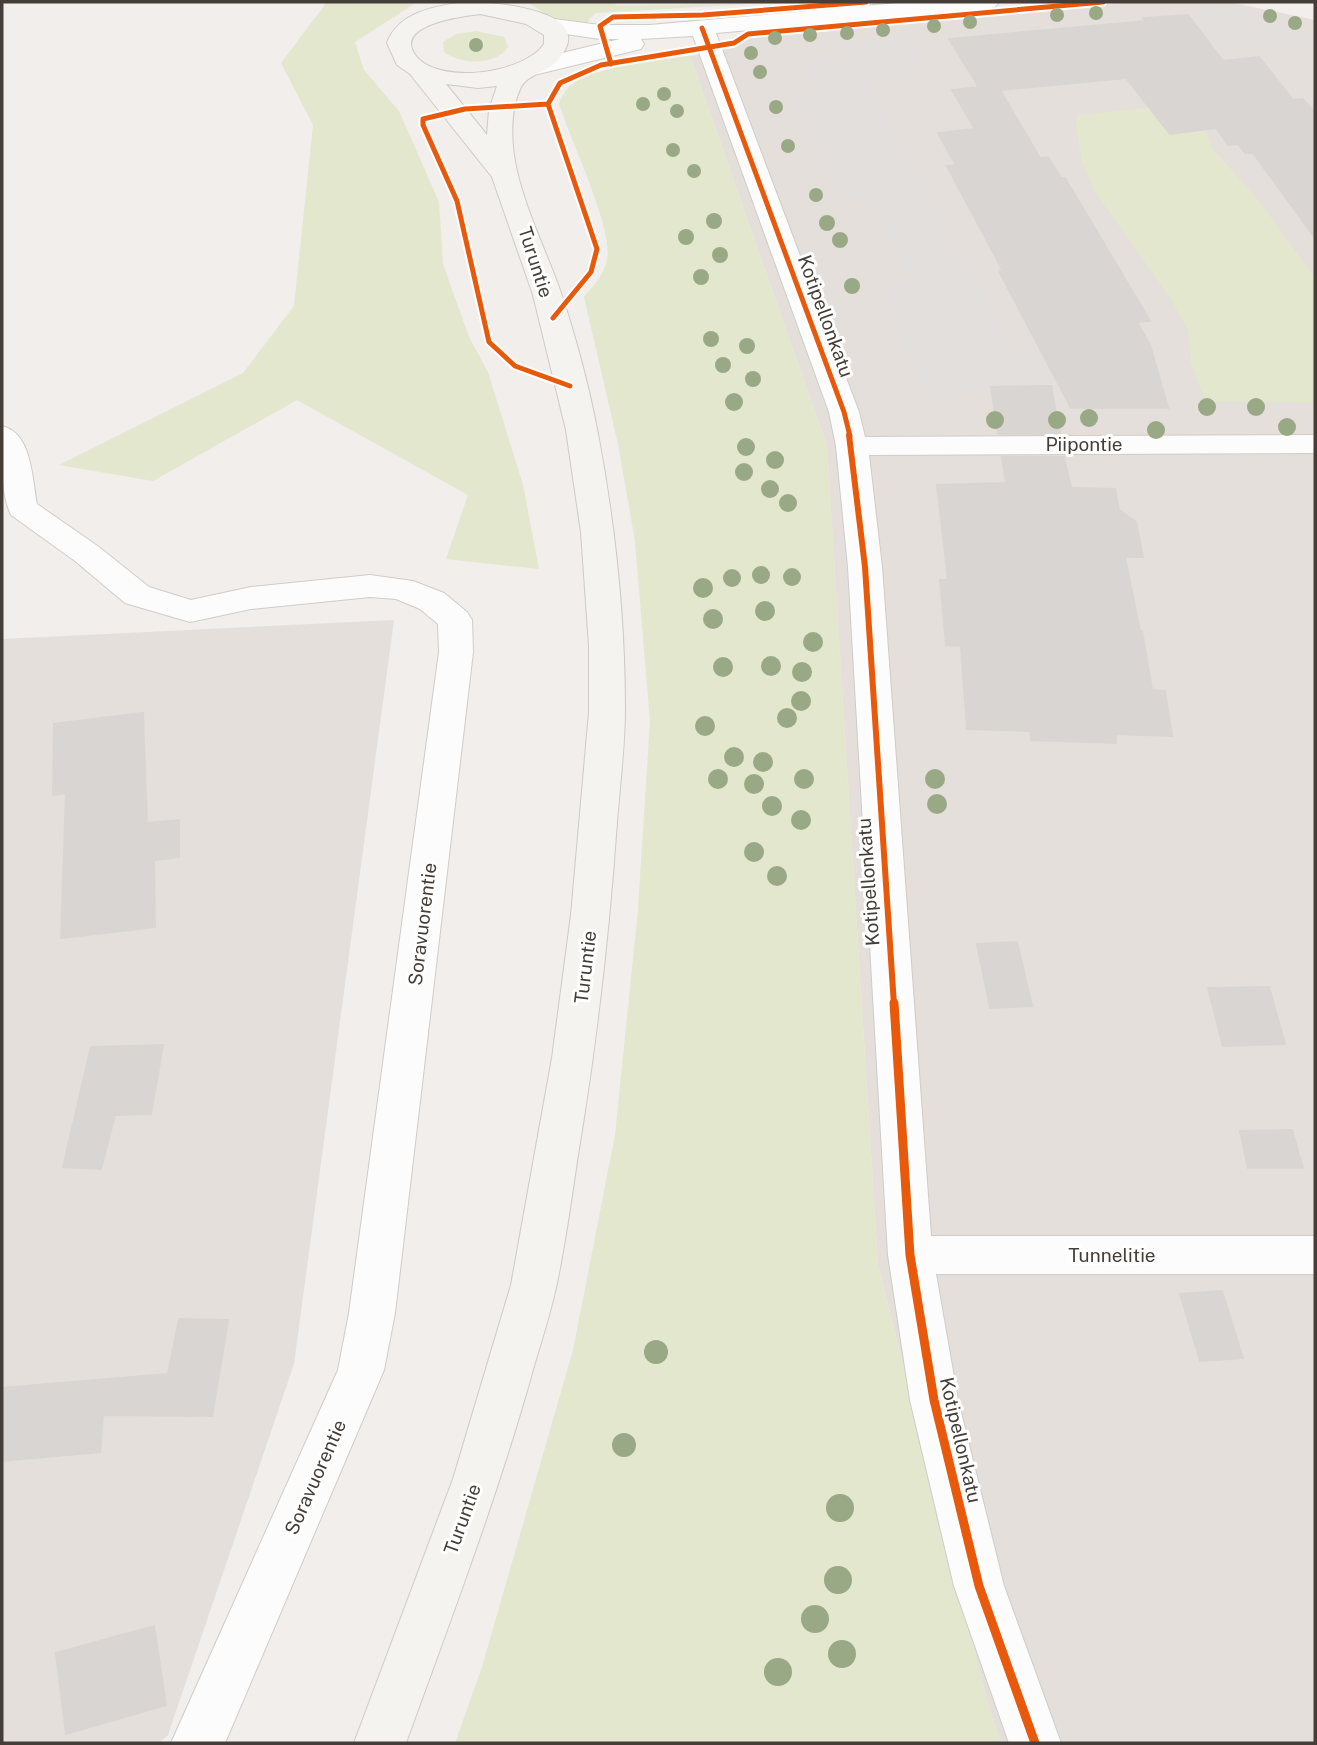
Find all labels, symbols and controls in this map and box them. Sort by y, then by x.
street label: Turuntie [514,224,558,300]
street label: Kotipellonkatu [794,252,858,380]
street label: Piipontie [1045,433,1123,455]
street label: Kotipellonkatu [853,817,883,947]
street label: Soravuorentie [404,861,440,987]
street label: Turuntie [570,929,600,1005]
street label: Tunnelitie [1068,1244,1156,1266]
street label: Kotipellonkatu [936,1375,986,1505]
street label: Soravuorentie [280,1416,350,1538]
street label: Turuntie [439,1481,485,1557]

